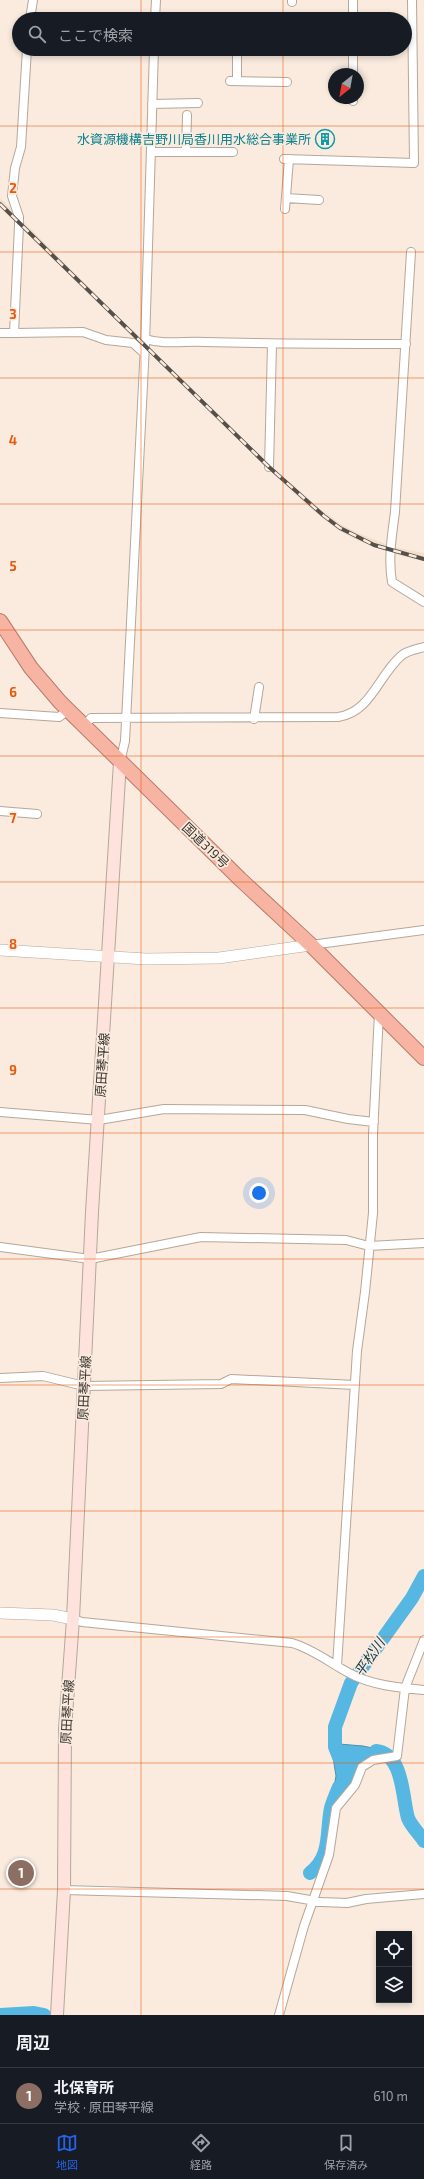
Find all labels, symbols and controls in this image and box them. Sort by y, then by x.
search box [12,12,412,56]
icon: search [26,23,48,45]
text: ここで検索 [58,26,133,44]
north arrow [328,68,364,104]
building icon: 水資源機構吉野川局香川用水総合事業所 [314,128,336,150]
place label: 水資源機構吉野川局香川用水総合事業所 [77,131,311,147]
text: 2 [9,180,17,196]
text: 3 [9,306,17,322]
text: 4 [9,432,17,448]
text: 5 [9,558,17,574]
text: 6 [9,684,17,700]
text: 7 [10,810,17,826]
street label: 国道319号 [179,819,233,871]
text: 8 [9,936,17,952]
street label: 原田琴平線 [92,1032,112,1098]
text: 9 [9,1062,17,1078]
your location [249,1183,269,1203]
street label: 原田琴平線 [74,1355,94,1421]
water label: 平松川 [350,1633,389,1679]
street label: 原田琴平線 [57,1679,77,1745]
pin: 1 [8,1858,34,1888]
map controls [376,1931,412,2003]
button: locate [376,1931,412,1967]
button: layers [376,1967,412,2003]
text: 周辺 [16,2032,50,2052]
text: 北保育所 [54,2078,114,2096]
text: 1 [26,2088,32,2104]
text: 610 m [373,2088,408,2104]
text: 学校 · 原田琴平線 [54,2099,154,2115]
tab: 地図 [56,2132,78,2172]
tab: 経路 [190,2132,212,2172]
tab: 保存済み [324,2132,368,2172]

